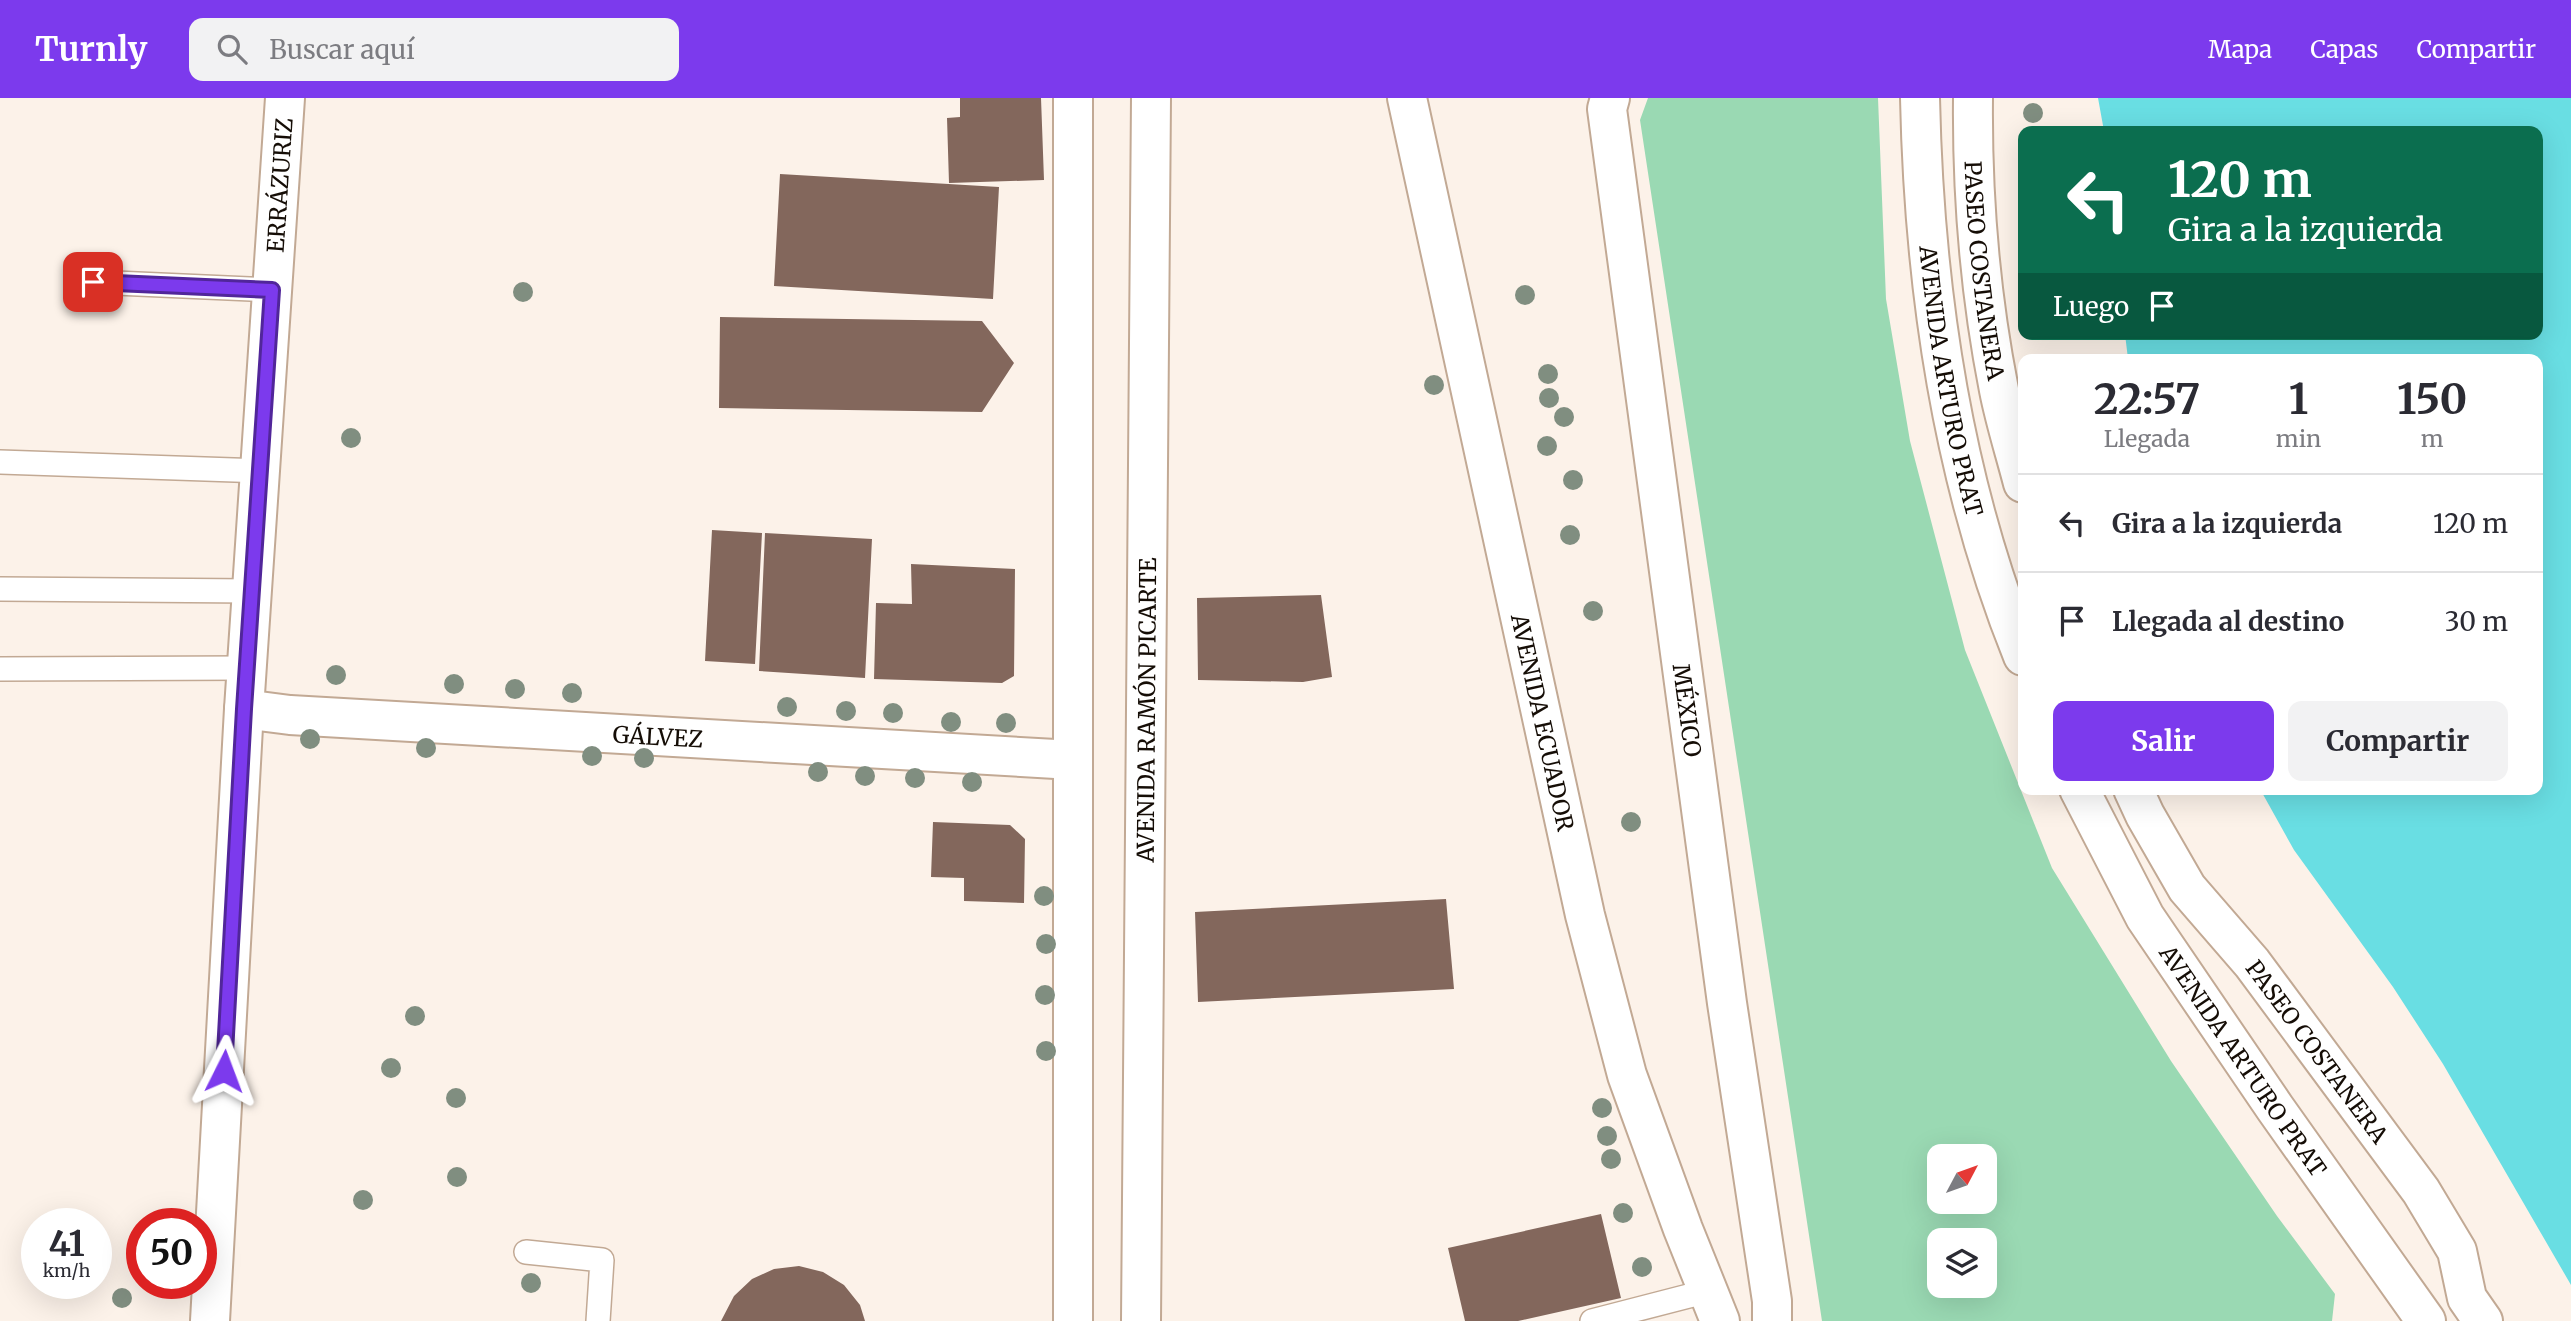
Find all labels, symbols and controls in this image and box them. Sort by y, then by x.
search box [189,18,679,81]
text: Turnly [35,29,147,70]
icon: search [213,30,251,68]
text: Buscar aquí [269,33,415,66]
text: Mapa [2208,34,2272,65]
text: Capas [2310,34,2378,65]
text: Compartir [2416,34,2536,65]
street label: ERRÁZURIZ [260,117,298,254]
text: 120 m [2168,149,2312,210]
icon: left [2053,154,2144,245]
street label: PASEO COSTANERA [1959,160,2011,383]
text: Gira a la izquierda [2168,210,2443,250]
street label: AVENIDA ARTURO PRAT [1914,243,1990,519]
pin [63,252,123,312]
icon: arrive [74,263,112,301]
icon: arrive [2143,287,2181,325]
text: Luego [2053,290,2129,323]
text: 22:57 [2094,373,2200,425]
text: 1 [2289,373,2308,425]
text: 150 [2397,373,2467,425]
text: Llegada [2104,424,2190,453]
text: min [2276,424,2321,453]
text: m [2421,424,2444,453]
icon: left [2053,504,2091,542]
text: Gira a la izquierda [2112,507,2342,540]
text: 120 m [2433,507,2508,540]
street label: AVENIDA RAMÓN PICARTE [1130,557,1162,864]
icon: arrive [2053,602,2091,640]
text: Llegada al destino [2112,605,2344,638]
text: 30 m [2445,605,2508,638]
street label: AVENIDA ECUADOR [1505,610,1581,834]
street label: MÉXICO [1667,662,1708,759]
button: Salir [2053,701,2274,781]
button: Compartir [2288,701,2508,781]
street label: GÁLVEZ [612,719,704,753]
street label: AVENIDA ARTURO PRAT [2153,938,2333,1182]
street label: PASEO COSTANERA [2240,954,2395,1149]
position arrow [187,1034,261,1108]
north arrow [1927,1144,1997,1214]
map controls [1927,1144,1997,1298]
speed limit sign: 50 [126,1208,217,1299]
text: 41 [48,1222,85,1266]
button: layers [1927,1228,1997,1298]
text: km/h [43,1259,90,1282]

